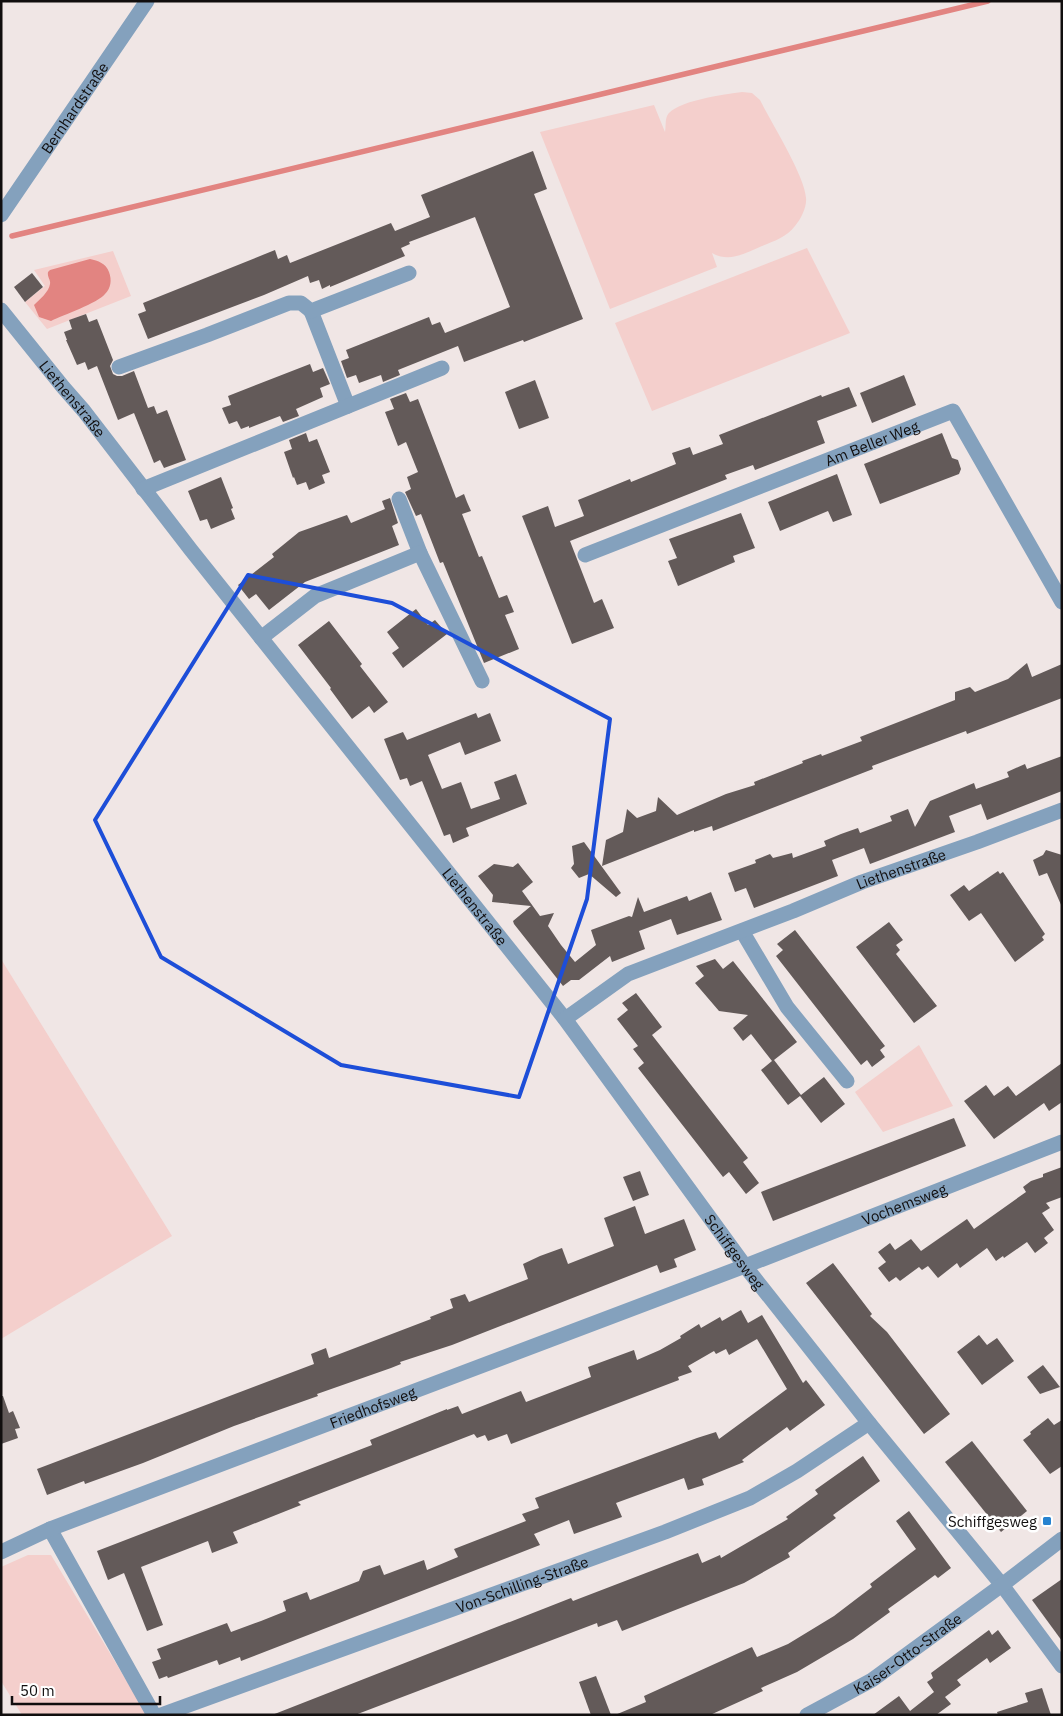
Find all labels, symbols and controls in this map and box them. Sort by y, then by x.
street label: Bernhardstraße [36,58,112,157]
street label: Liethenstraße [36,356,110,441]
street label: Am Beller Weg [822,416,921,470]
street label: Liethenstraße [853,844,948,893]
street label: Liethenstraße [439,864,512,949]
street label: Vochemsweg [859,1179,949,1229]
street label: Schiffgesweg [701,1210,769,1293]
street label: Friedhofsweg [327,1382,418,1432]
place label: Schiffgesweg [948,1512,1037,1531]
marker: Schiffgesweg [1041,1515,1053,1527]
street label: Von-Schilling-Straße [453,1551,591,1617]
street label: Kaiser-Otto-Straße [850,1608,965,1698]
scale bar [12,1674,160,1706]
text: 50 m [20,1681,55,1700]

